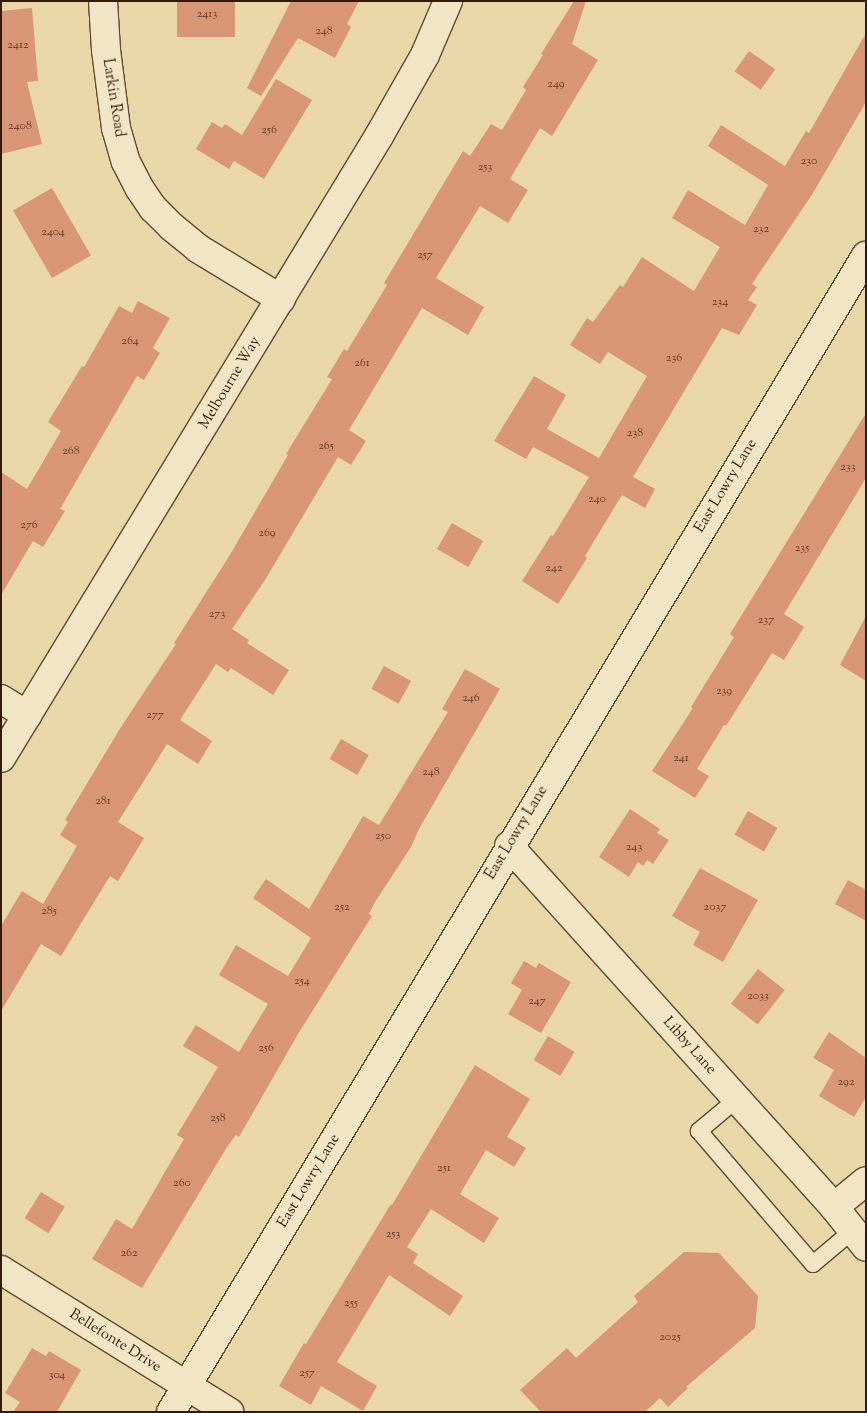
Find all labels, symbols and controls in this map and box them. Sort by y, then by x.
house number: 2413 [197,8,217,22]
house number: 248 [315,25,333,39]
house number: 2412 [7,39,29,53]
street label: Larkin Road [98,57,128,139]
house number: 249 [547,78,565,92]
house number: 2408 [8,120,32,134]
house number: 256 [261,124,277,138]
house number: 230 [801,155,817,169]
house number: 253 [478,161,492,175]
house number: 232 [753,223,769,237]
house number: 2404 [41,226,65,240]
house number: 257 [417,249,433,263]
house number: 234 [712,296,728,310]
street label: Melbourne Way [195,334,265,432]
house number: 264 [121,335,139,349]
house number: 236 [666,352,682,366]
house number: 261 [354,357,370,371]
house number: 238 [627,427,643,441]
street label: East Lowry Lane [691,436,761,536]
house number: 265 [318,440,334,454]
house number: 268 [62,445,80,459]
house number: 233 [840,461,856,475]
house number: 240 [588,493,606,507]
house number: 276 [20,519,38,533]
house number: 269 [258,527,276,541]
house number: 235 [795,542,809,556]
house number: 242 [545,562,563,576]
house number: 273 [209,608,225,622]
house number: 237 [758,614,774,628]
house number: 239 [716,685,732,699]
house number: 246 [462,692,480,706]
house number: 277 [146,709,164,723]
house number: 241 [673,752,689,766]
house number: 248 [422,766,440,780]
street label: East Lowry Lane [482,783,552,883]
house number: 281 [95,795,111,809]
house number: 250 [375,830,391,844]
house number: 243 [626,841,642,855]
house number: 252 [334,901,350,915]
house number: 2037 [704,901,726,915]
house number: 285 [41,905,57,919]
house number: 254 [294,975,310,989]
house number: 2033 [747,990,769,1004]
house number: 247 [528,995,546,1009]
street label: Libby Lane [658,1013,720,1079]
house number: 256 [258,1042,274,1056]
house number: 292 [837,1076,855,1090]
house number: 258 [210,1112,226,1126]
street label: East Lowry Lane [274,1131,344,1231]
house number: 251 [437,1162,451,1176]
house number: 260 [173,1177,191,1191]
house number: 253 [386,1228,400,1242]
house number: 262 [120,1247,138,1261]
house number: 255 [344,1297,358,1311]
street label: Bellefonte Drive [66,1306,164,1376]
house number: 2025 [659,1331,681,1345]
house number: 257 [299,1367,315,1381]
house number: 304 [49,1369,65,1383]

